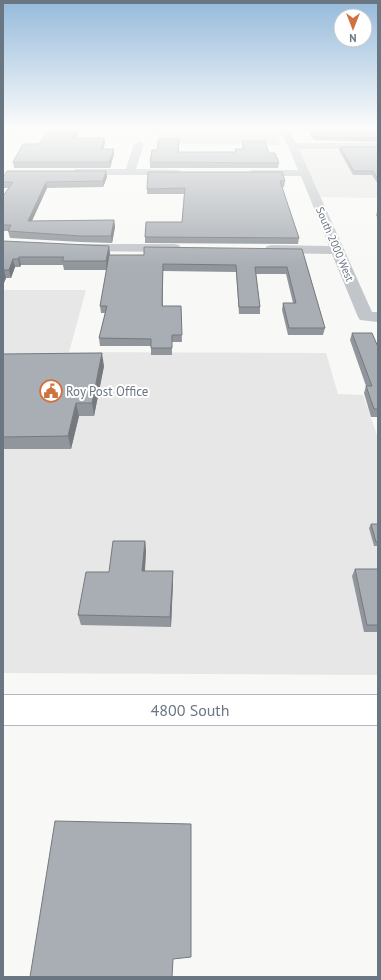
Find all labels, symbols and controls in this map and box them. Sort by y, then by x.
north arrow [333,8,373,48]
text: N [349,31,357,45]
street label: South 2000 West [313,205,357,284]
public building icon: Roy Post Office [38,378,64,404]
place label: Roy Post Office [66,383,148,400]
street label: 4800 South [150,700,230,720]

